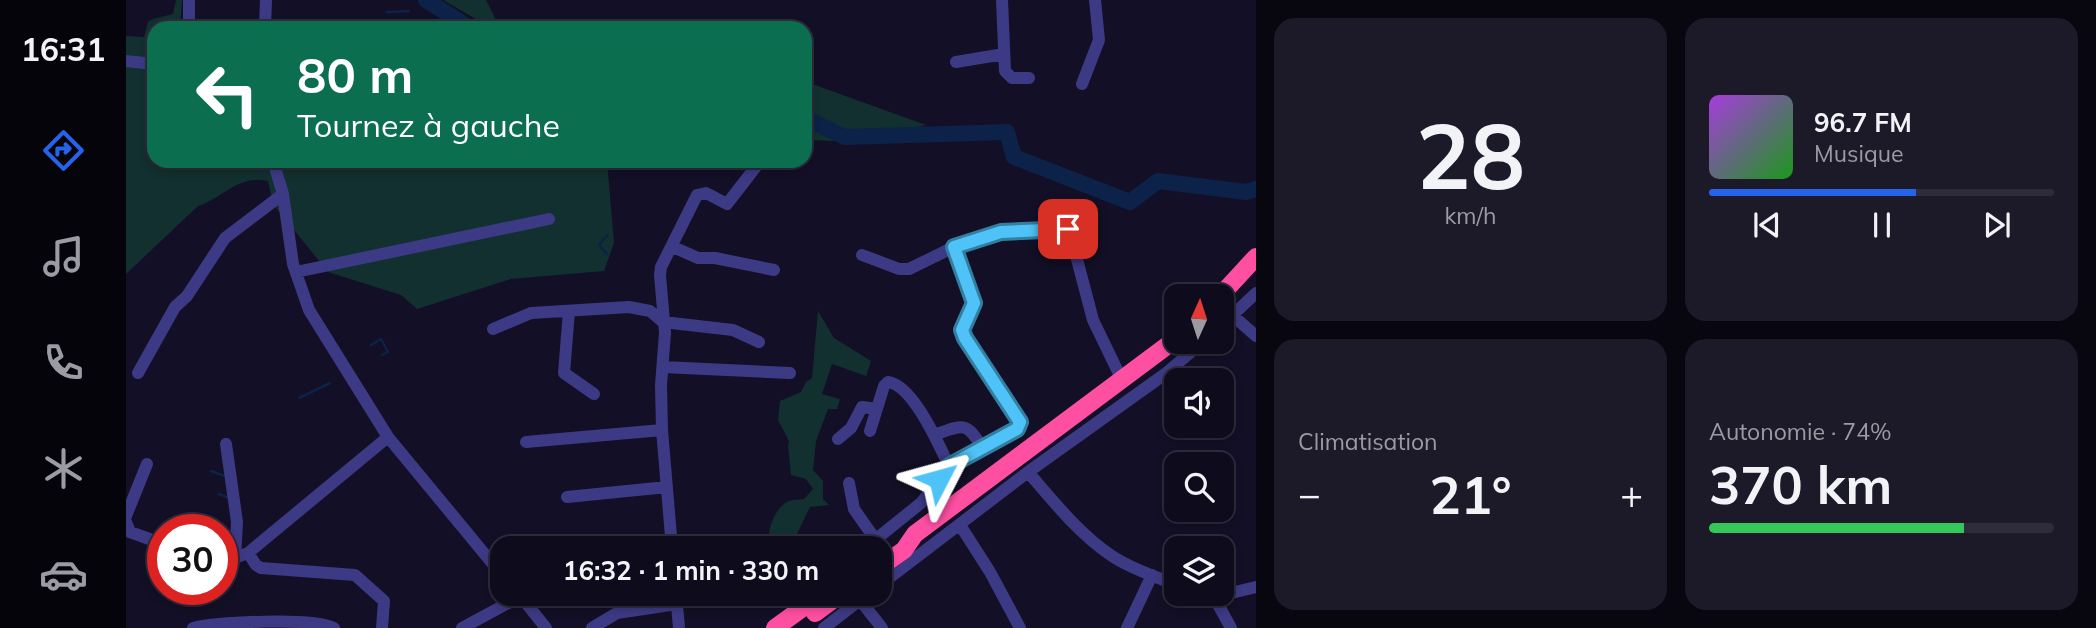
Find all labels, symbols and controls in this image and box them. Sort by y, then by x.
text: 16:31 [21,29,105,69]
text: 80 m [297,44,413,105]
icon: left [182,49,273,140]
text: 28 [1416,98,1525,212]
text: Tournez à gauche [297,105,560,145]
text: 96.7 FM [1814,106,1912,139]
icon: directions [39,126,88,175]
text: Musique [1814,139,1903,168]
pin [1038,199,1098,259]
text: km/h [1444,201,1497,230]
icon: previous [1748,206,1786,244]
icon: pause [1863,206,1901,244]
icon: next [1978,206,2016,244]
icon: arrive [1049,210,1087,248]
icon: music [39,232,88,281]
north arrow [1164,284,1234,354]
map controls [1164,284,1234,606]
icon: phone [39,338,88,387]
button: sound [1164,368,1234,438]
text: Autonomie · 74% [1709,417,1892,446]
text: Climatisation [1298,427,1438,456]
position arrow [902,442,976,516]
icon: climate [39,444,88,493]
button: search [1164,452,1234,522]
text: 370 km [1709,452,1892,517]
text: 21° [1429,462,1512,527]
text: − [1298,470,1321,518]
text: + [1620,470,1643,518]
speed limit sign: 30 [147,514,238,605]
button: layers [1164,536,1234,606]
icon: car [39,550,88,599]
text: 16:32 · 1 min · 330 m [563,554,819,587]

